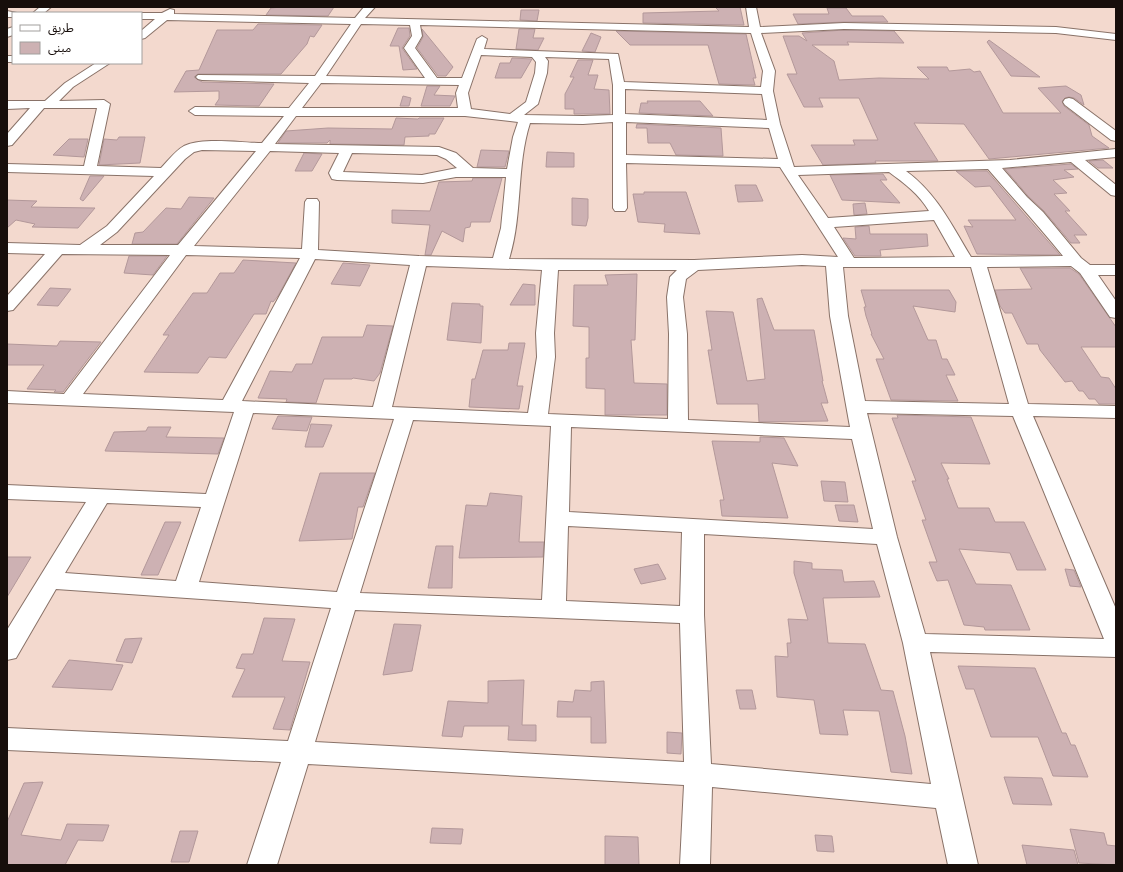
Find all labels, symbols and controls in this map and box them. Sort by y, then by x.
legend [12,12,142,64]
text: طريق [48,21,74,36]
text: مبنى [48,41,71,56]

